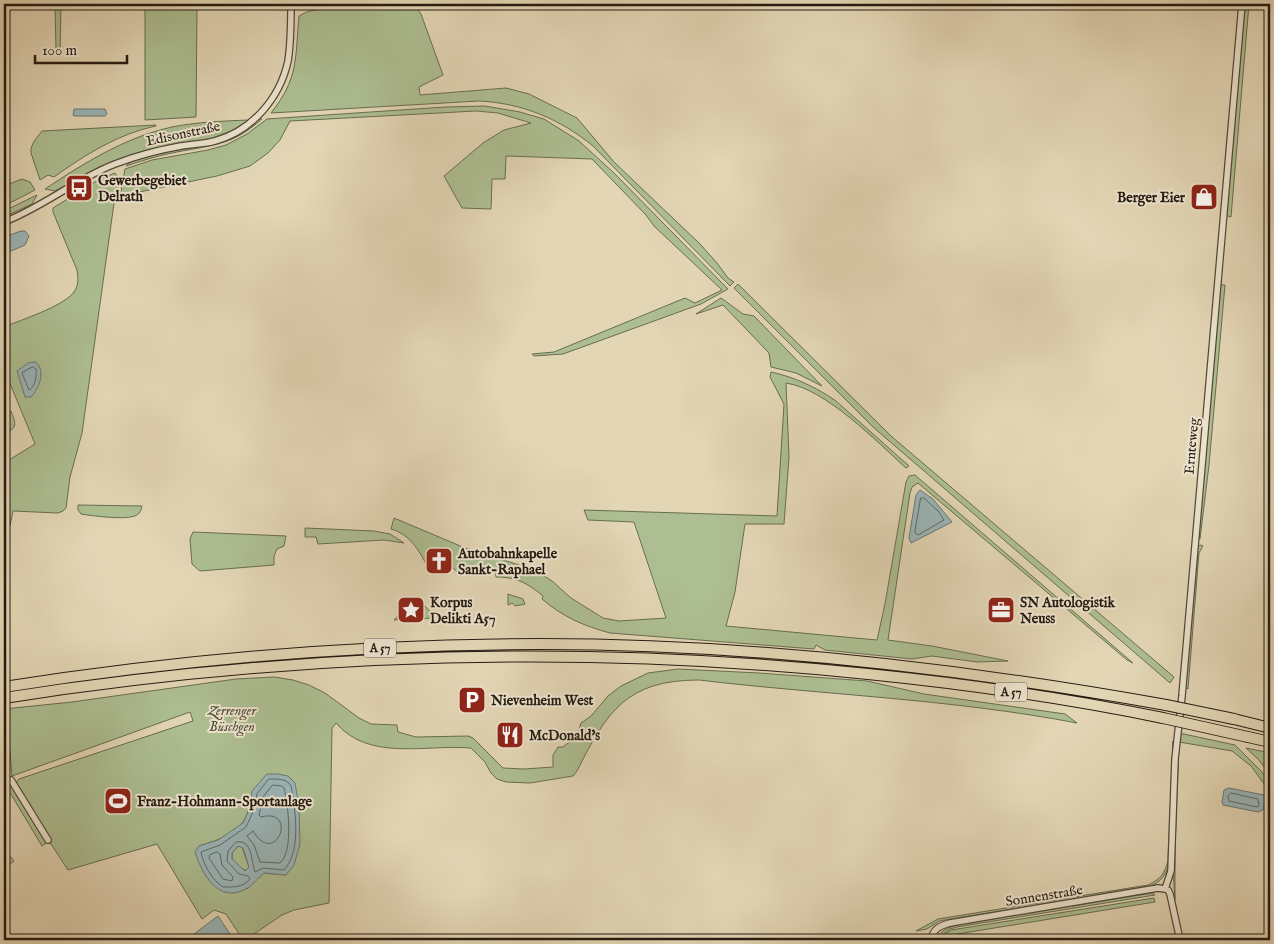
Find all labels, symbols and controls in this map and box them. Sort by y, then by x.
scale bar [35,32,128,64]
text: 100 m [42,41,78,60]
street label: Edisonstraße [144,117,222,151]
place label: Gewerbegebiet Delrath [98,172,187,206]
bus stop icon: Gewerbegebiet Delrath [64,173,94,203]
shop icon: Berger Eier [1189,182,1219,212]
place label: Berger Eier [1117,189,1186,207]
street label: Ernteweg [1181,417,1203,475]
place label: Autobahnkapelle Sankt-Raphael [457,545,558,579]
church icon: Autobahnkapelle Sankt-Raphael [424,546,454,576]
place label: Korpus Delikti A57 [430,594,496,628]
place label: SN Autologistik Neuss [1019,594,1115,628]
place icon: Korpus Delikti A57 [396,595,426,625]
office icon: SN Autologistik Neuss [986,595,1016,625]
road number: A 57 [364,638,396,658]
road number: A 57 [995,682,1027,702]
parking icon: Nievenheim West [457,685,487,715]
place label: Nievenheim West [490,692,594,710]
park label: Zerrenger Büschgen [207,702,257,737]
restaurant icon: McDonald's [495,720,525,750]
place label: McDonald's [529,727,600,745]
sports icon: Franz-Hohmann-Sportanlage [103,786,133,816]
place label: Franz-Hohmann-Sportanlage [137,793,313,811]
street label: Sonnenstraße [1004,881,1085,911]

